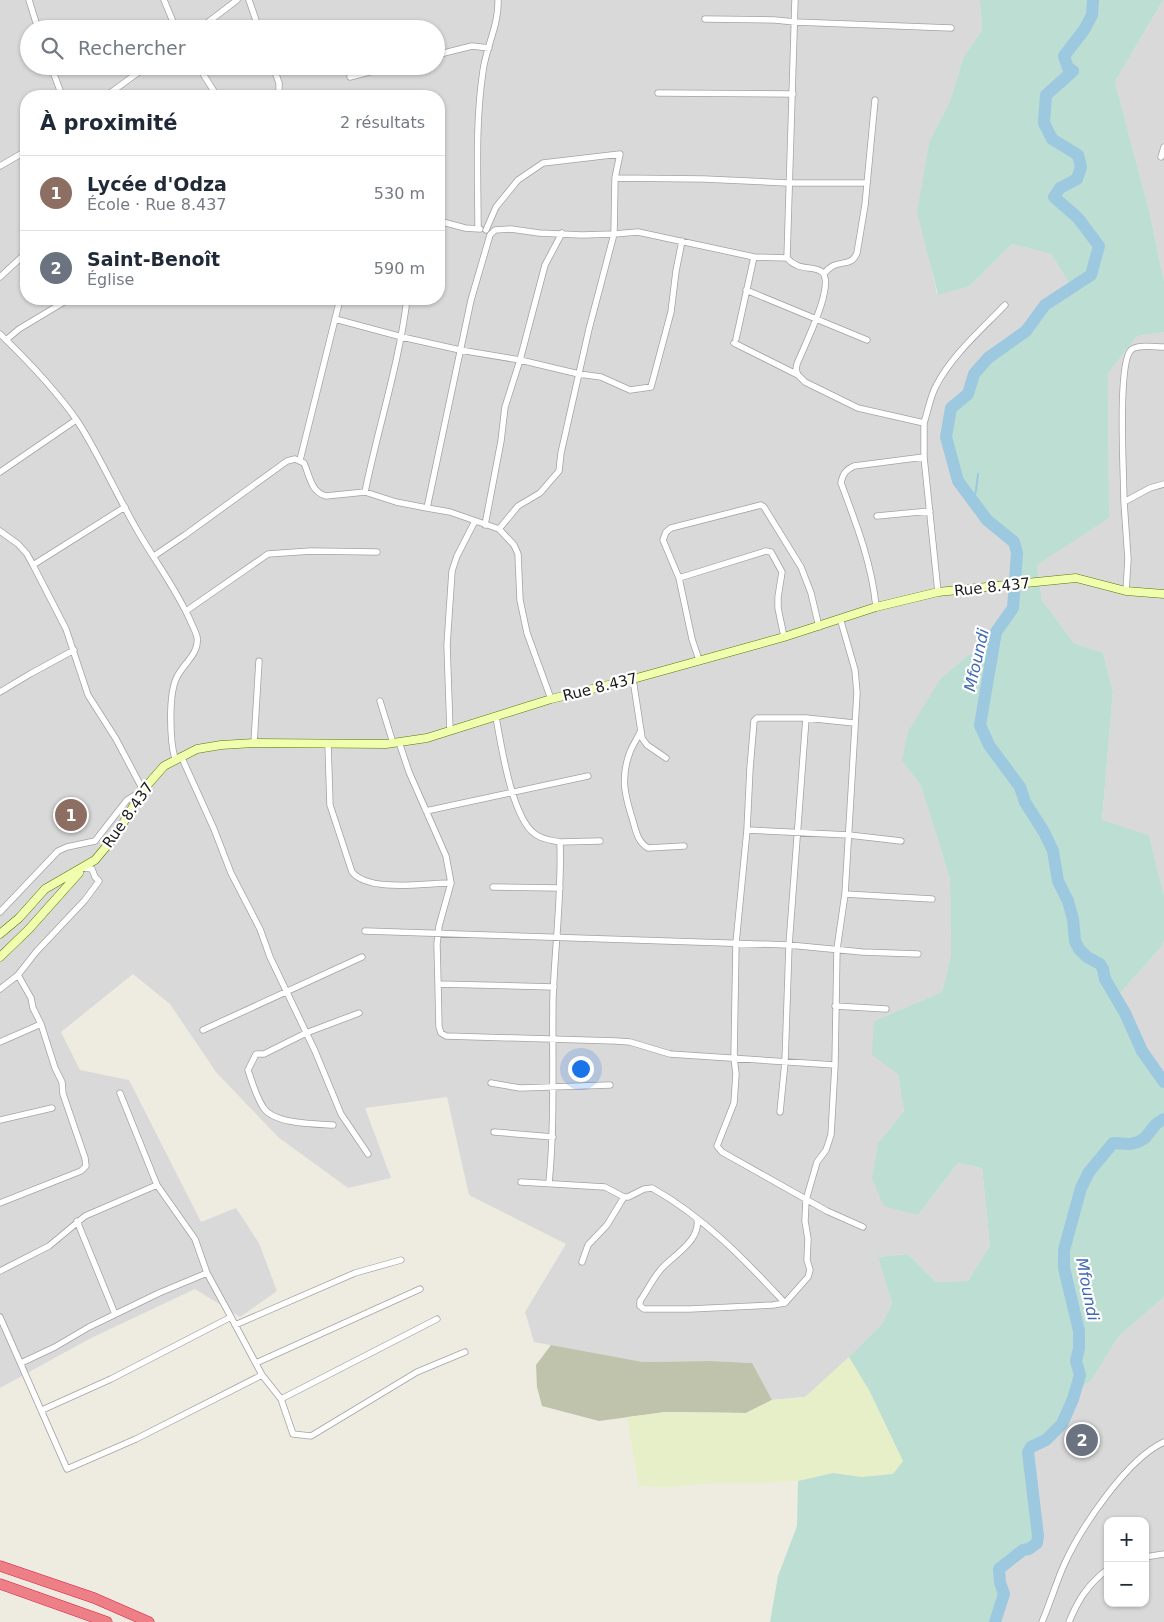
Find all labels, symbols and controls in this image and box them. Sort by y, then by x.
search box [20,20,445,75]
icon: search [38,34,66,62]
text: Rechercher [78,37,186,59]
text: À proximité [40,111,177,135]
text: 2 résultats [340,113,425,132]
text: Lycée d'Odza [87,173,227,195]
text: 1 [50,184,62,203]
text: 530 m [374,184,425,203]
text: École · Rue 8.437 [87,195,227,214]
text: Saint-Benoît [87,248,220,270]
text: 2 [50,259,62,278]
text: 590 m [374,259,425,278]
text: Église [87,270,134,289]
street label: Rue 8.437 [953,574,1031,600]
water label: Mfoundi [960,626,993,693]
street label: Rue 8.437 [561,669,639,705]
street label: Rue 8.437 [99,779,157,851]
pin: 1 [55,796,87,834]
your location [568,1056,594,1082]
water label: Mfoundi [1072,1256,1103,1323]
pin: 2 [1066,1421,1098,1459]
map controls [1104,1517,1149,1607]
button: + [1104,1517,1149,1562]
button: − [1104,1562,1149,1607]

